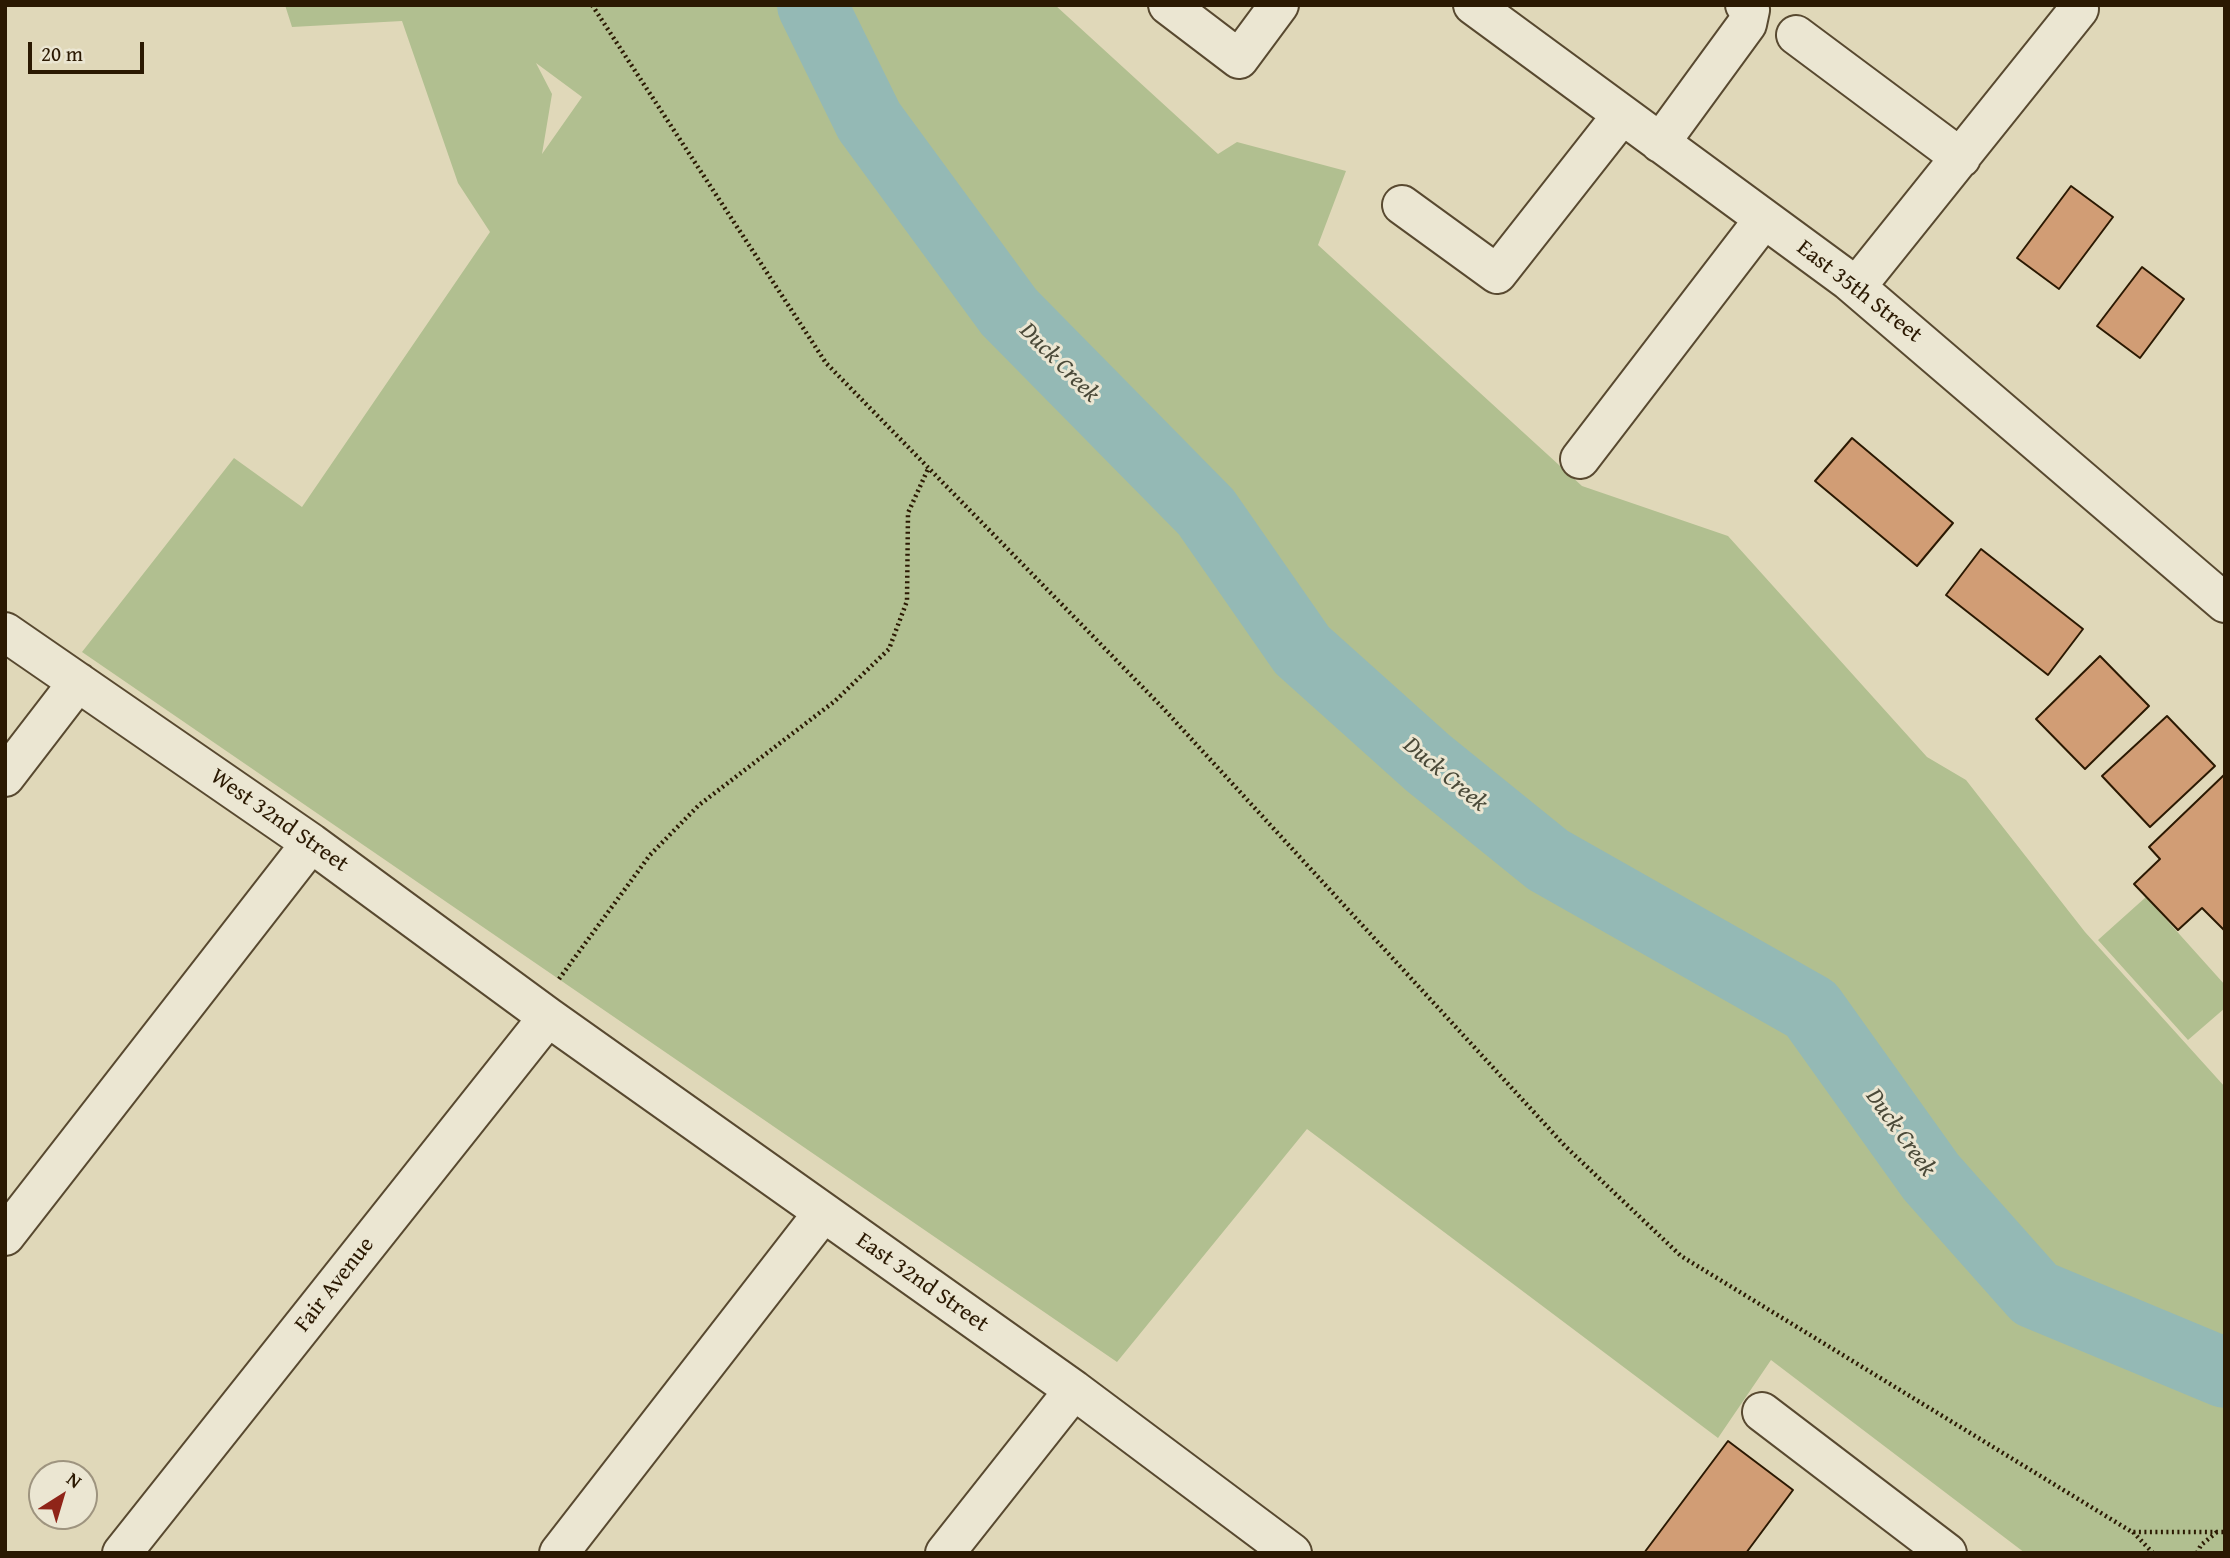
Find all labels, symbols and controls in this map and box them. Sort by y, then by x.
scale bar [32,28,147,72]
text: 20 m [41,38,83,69]
street label: East 35th Street [1791,235,1927,349]
water label: Duck Creek [1013,317,1105,409]
water label: Duck Creek [1397,731,1493,819]
street label: West 32nd Street [205,763,353,879]
water label: Duck Creek [1859,1084,1941,1182]
street label: East 32nd Street [850,1227,994,1339]
street label: Fair Avenue [289,1232,381,1338]
north arrow [28,1460,98,1530]
text: N [61,1465,88,1495]

